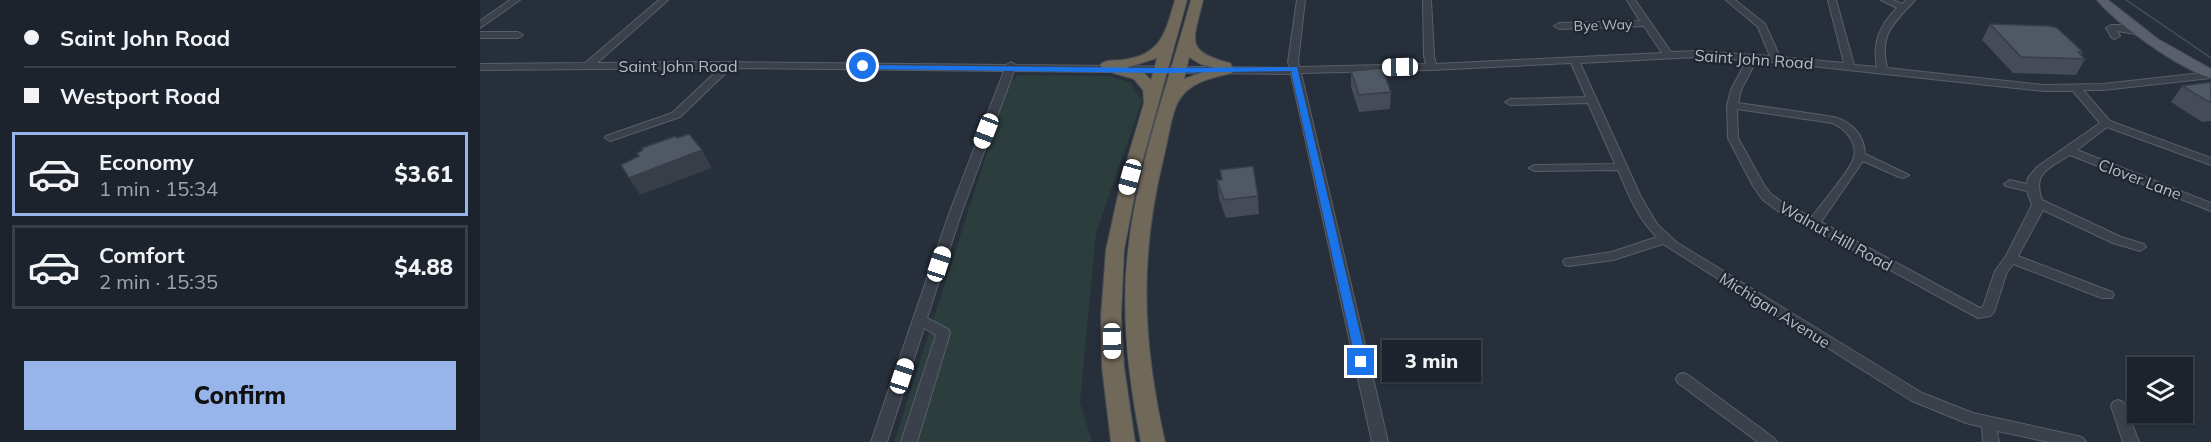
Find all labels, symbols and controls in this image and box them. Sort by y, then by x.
street label: Bye Way [1573,15,1633,35]
text: Saint John Road [60,24,230,52]
street label: Saint John Road [1694,45,1814,73]
route start [849,52,876,79]
street label: Saint John Road [618,56,738,76]
car [1382,58,1418,76]
text: Westport Road [60,82,220,110]
car [971,111,1001,151]
icon: car [27,147,81,201]
text: Economy [99,148,194,176]
street label: Clover Lane [2096,154,2184,204]
car [1117,157,1143,197]
text: $3.61 [394,160,453,188]
text: 1 min · 15:34 [99,176,218,201]
street label: Walnut Hill Road [1776,197,1896,275]
icon: car [27,240,81,294]
text: Comfort [99,241,185,269]
car [925,244,953,284]
text: $4.88 [394,253,453,281]
street label: Michigan Avenue [1716,268,1834,352]
text: 2 min · 15:35 [99,269,218,294]
car [1103,323,1121,359]
callout: 3 min [1382,341,1481,383]
route end [1347,348,1374,375]
text: 3 min [1405,348,1458,373]
car [888,356,916,396]
map controls [2127,357,2193,423]
button: layers [2127,357,2193,423]
button: Confirm [24,361,456,430]

